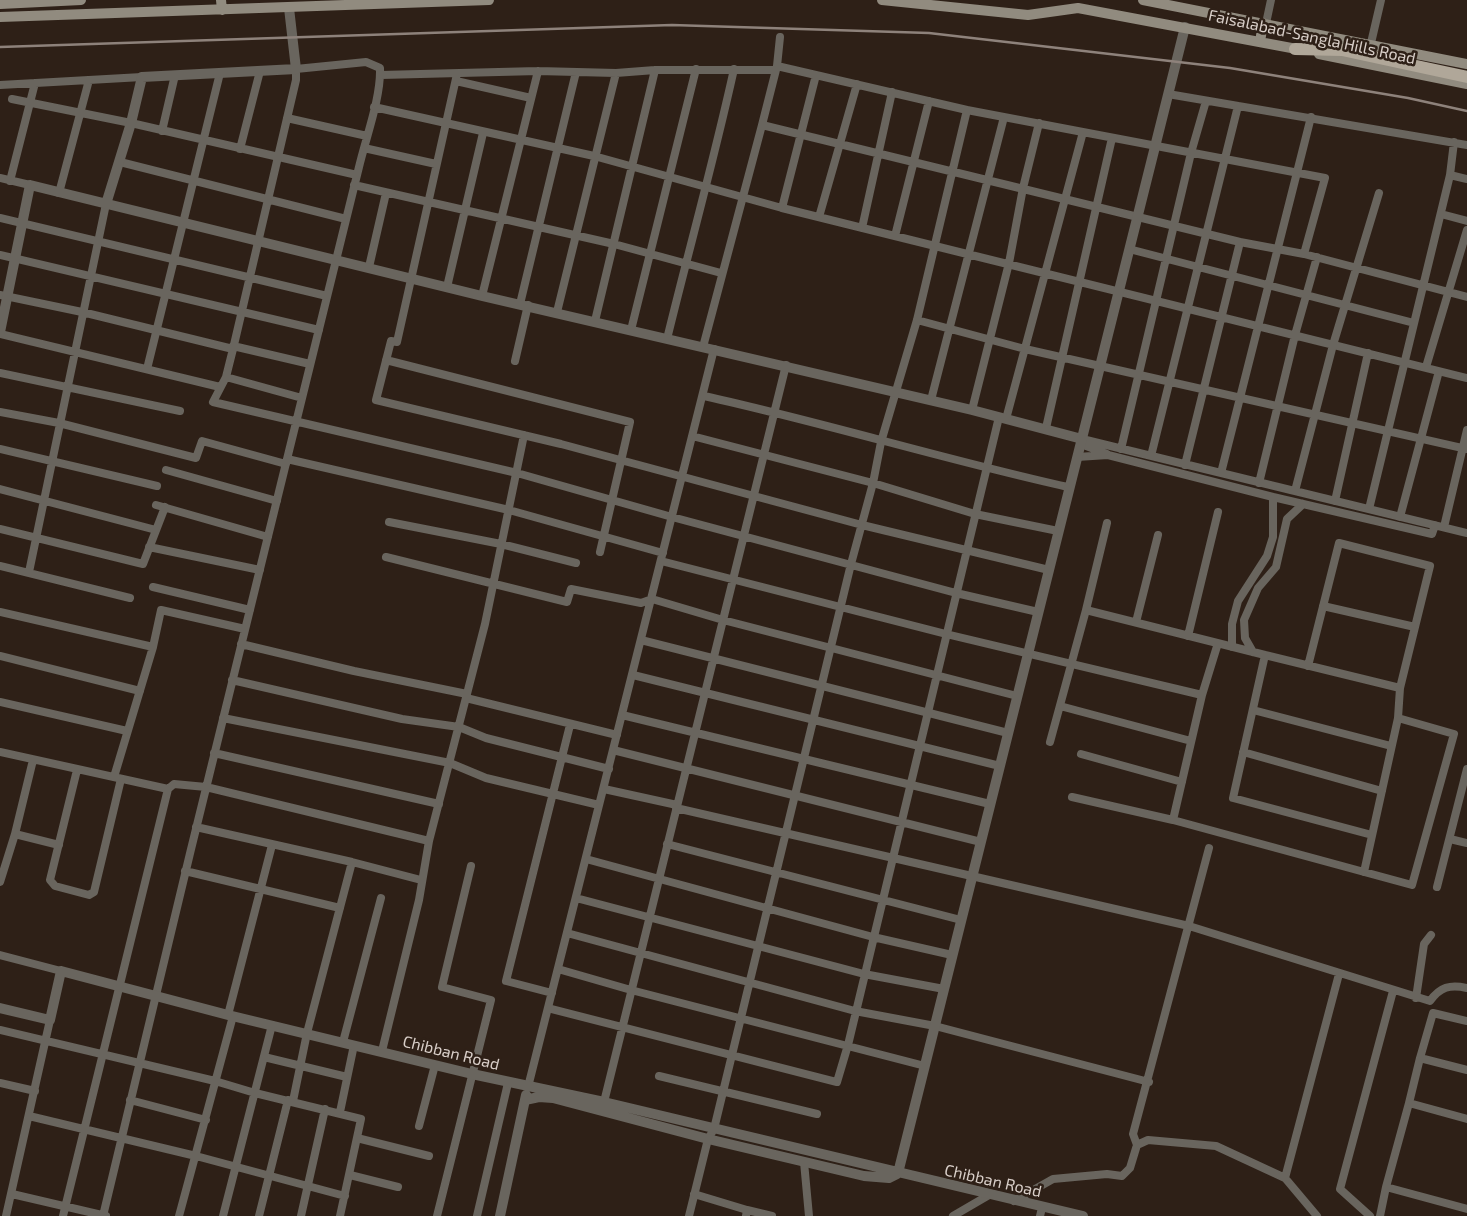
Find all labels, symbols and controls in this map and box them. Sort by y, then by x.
street label: Faisalabad-Sangla Hills Road [1207,6,1417,68]
street label: Chibban Road [401,1032,501,1074]
street label: Chibban Road [943,1160,1043,1202]

